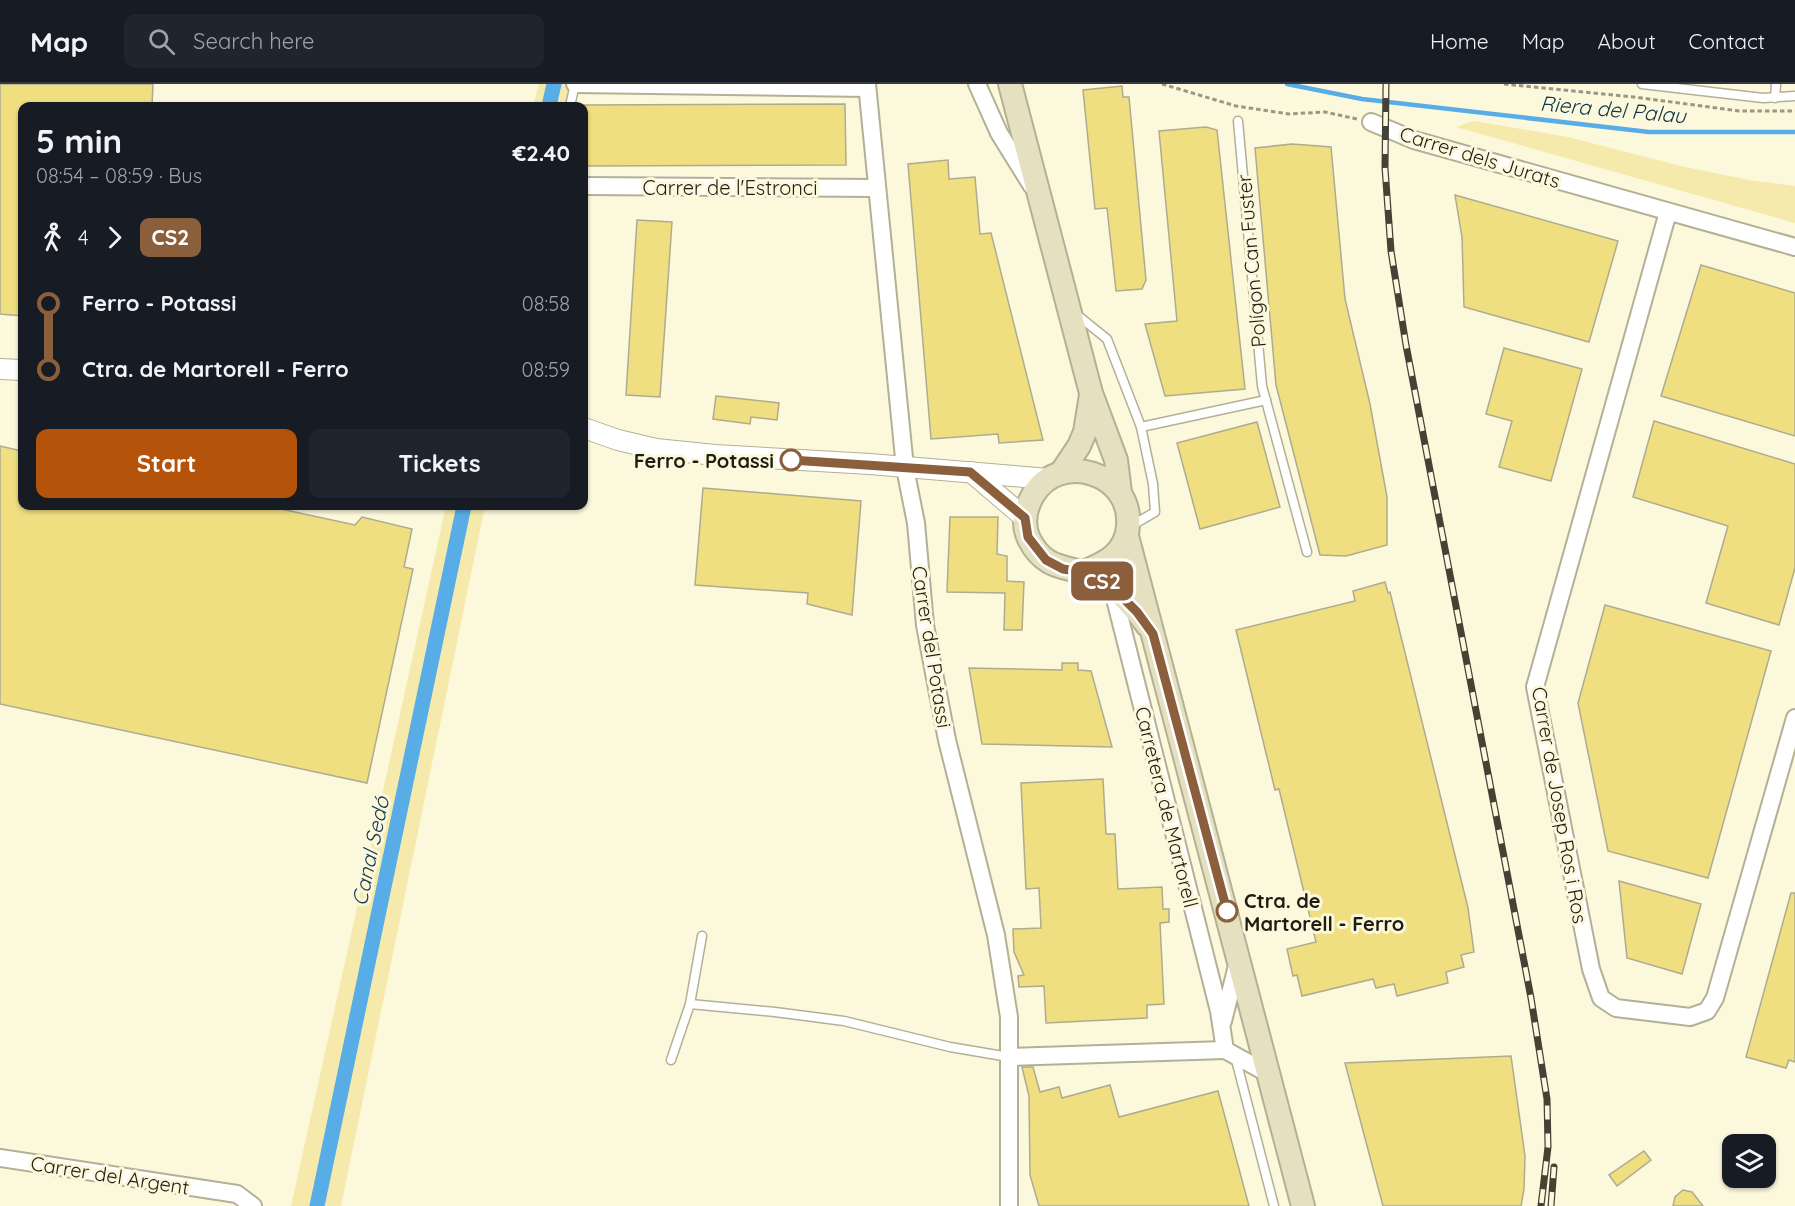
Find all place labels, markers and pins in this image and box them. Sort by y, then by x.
place label: Ferro - Potassi [634,448,774,473]
marker: Ferro - Potassi [780,449,802,471]
place label: Ctra. de Martorell - Ferro [1244,888,1404,936]
marker: Ctra. de Martorell - Ferro [1216,900,1238,922]

